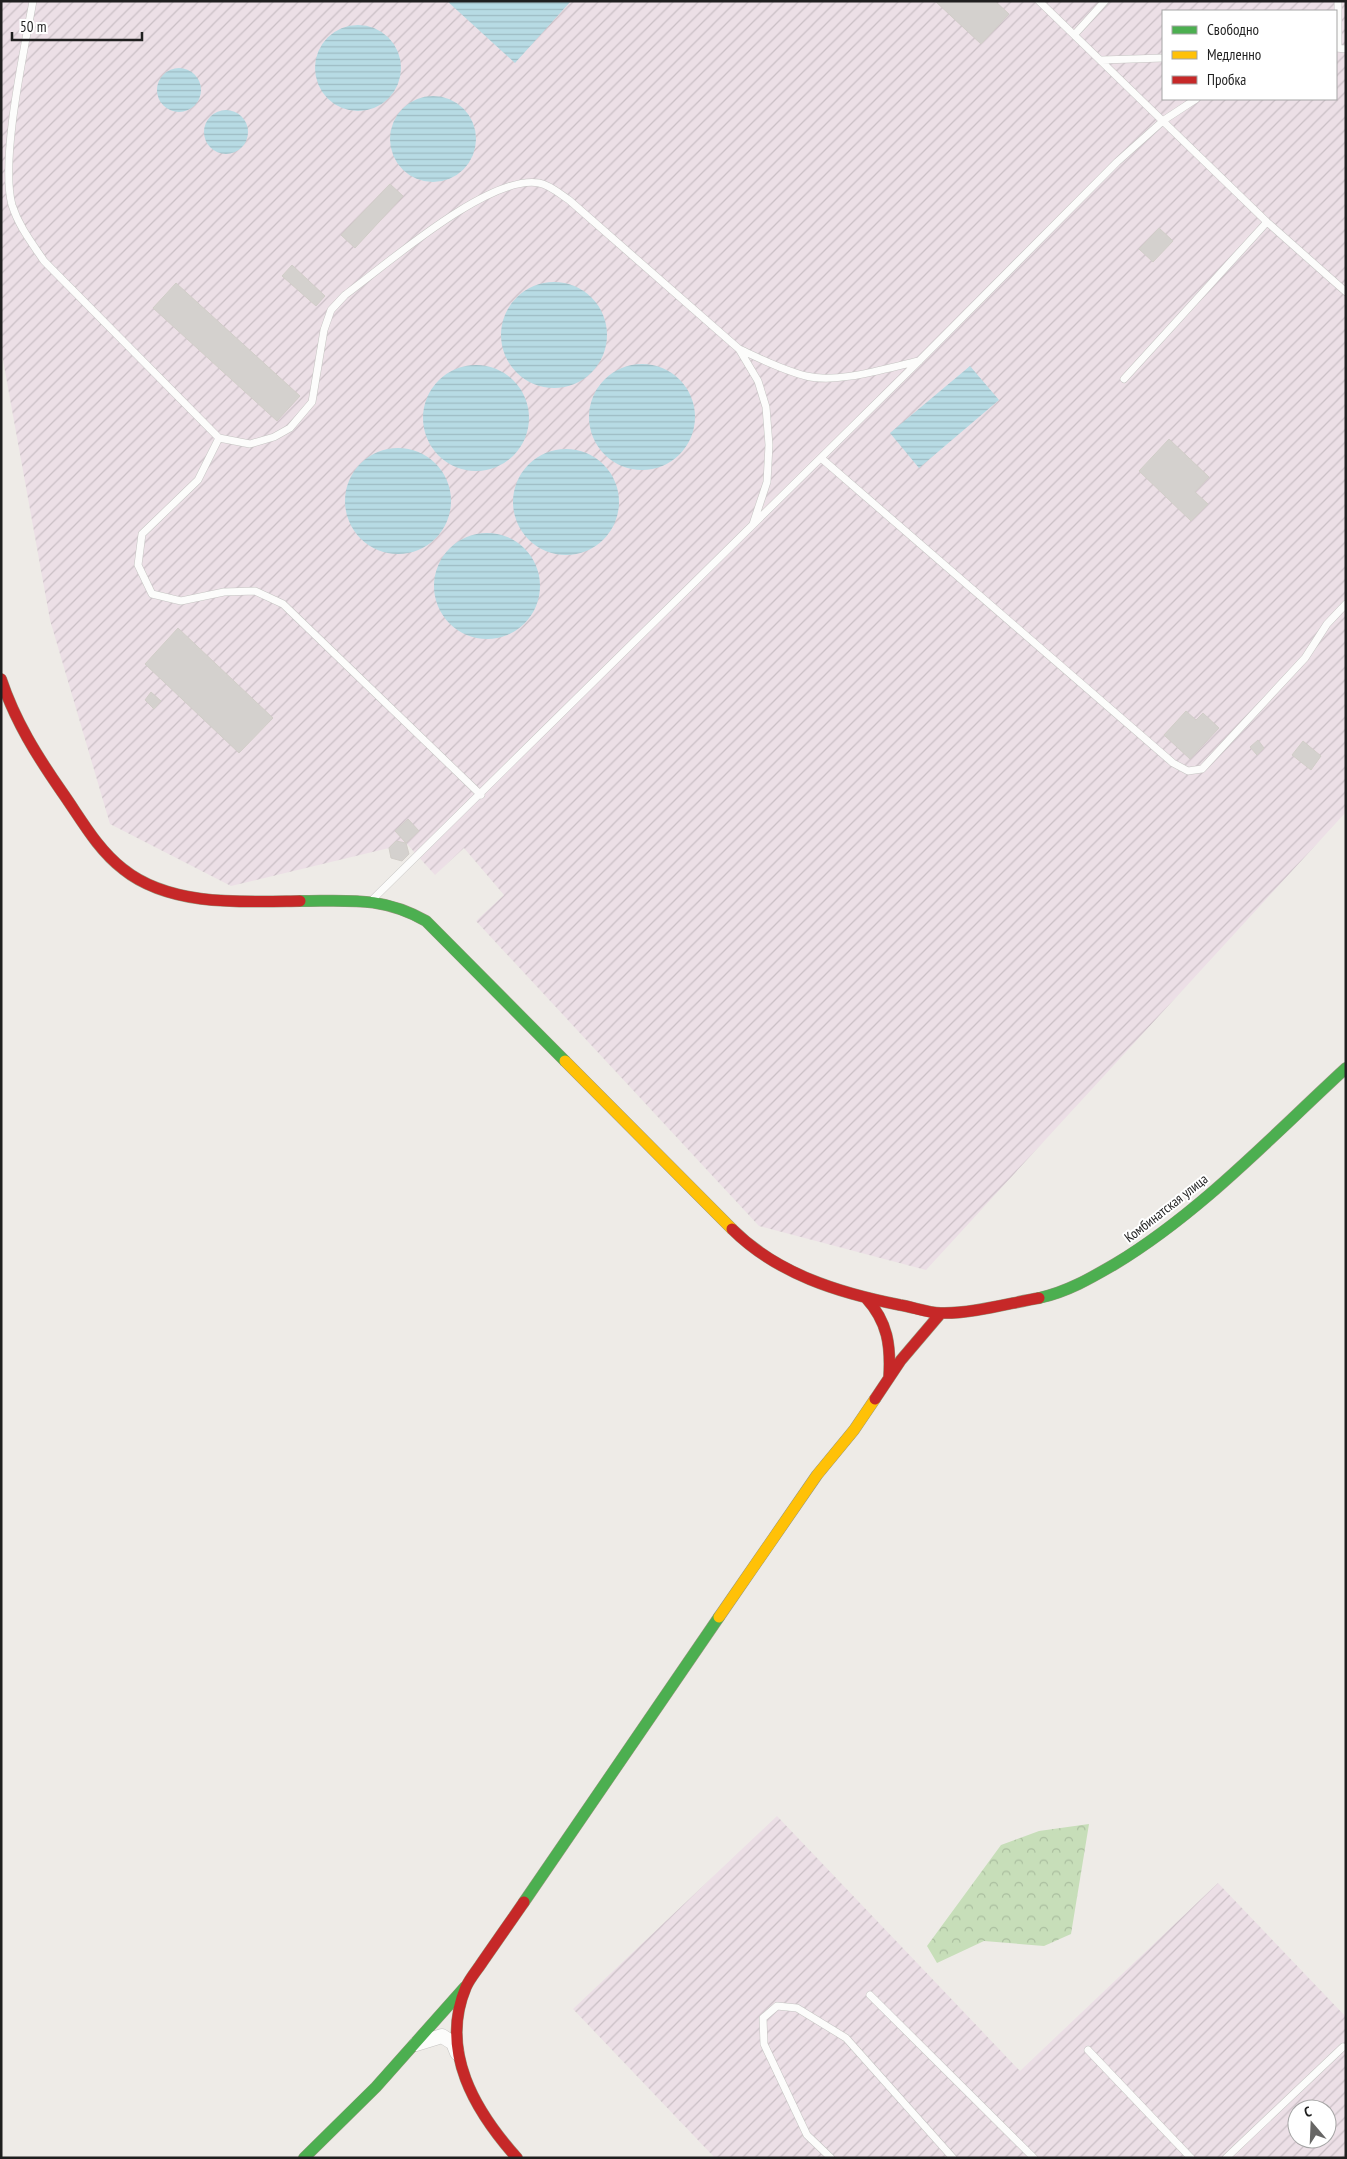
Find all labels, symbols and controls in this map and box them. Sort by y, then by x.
scale bar [12,10,142,42]
legend [1162,10,1337,100]
text: 50 m [20,17,46,36]
text: Свободно [1207,20,1259,39]
text: Медленно [1207,45,1261,64]
text: Пробка [1207,70,1246,89]
street label: Комбинатская улица [1121,1170,1211,1246]
north arrow [1287,2099,1337,2149]
text: С [1302,2102,1314,2121]

